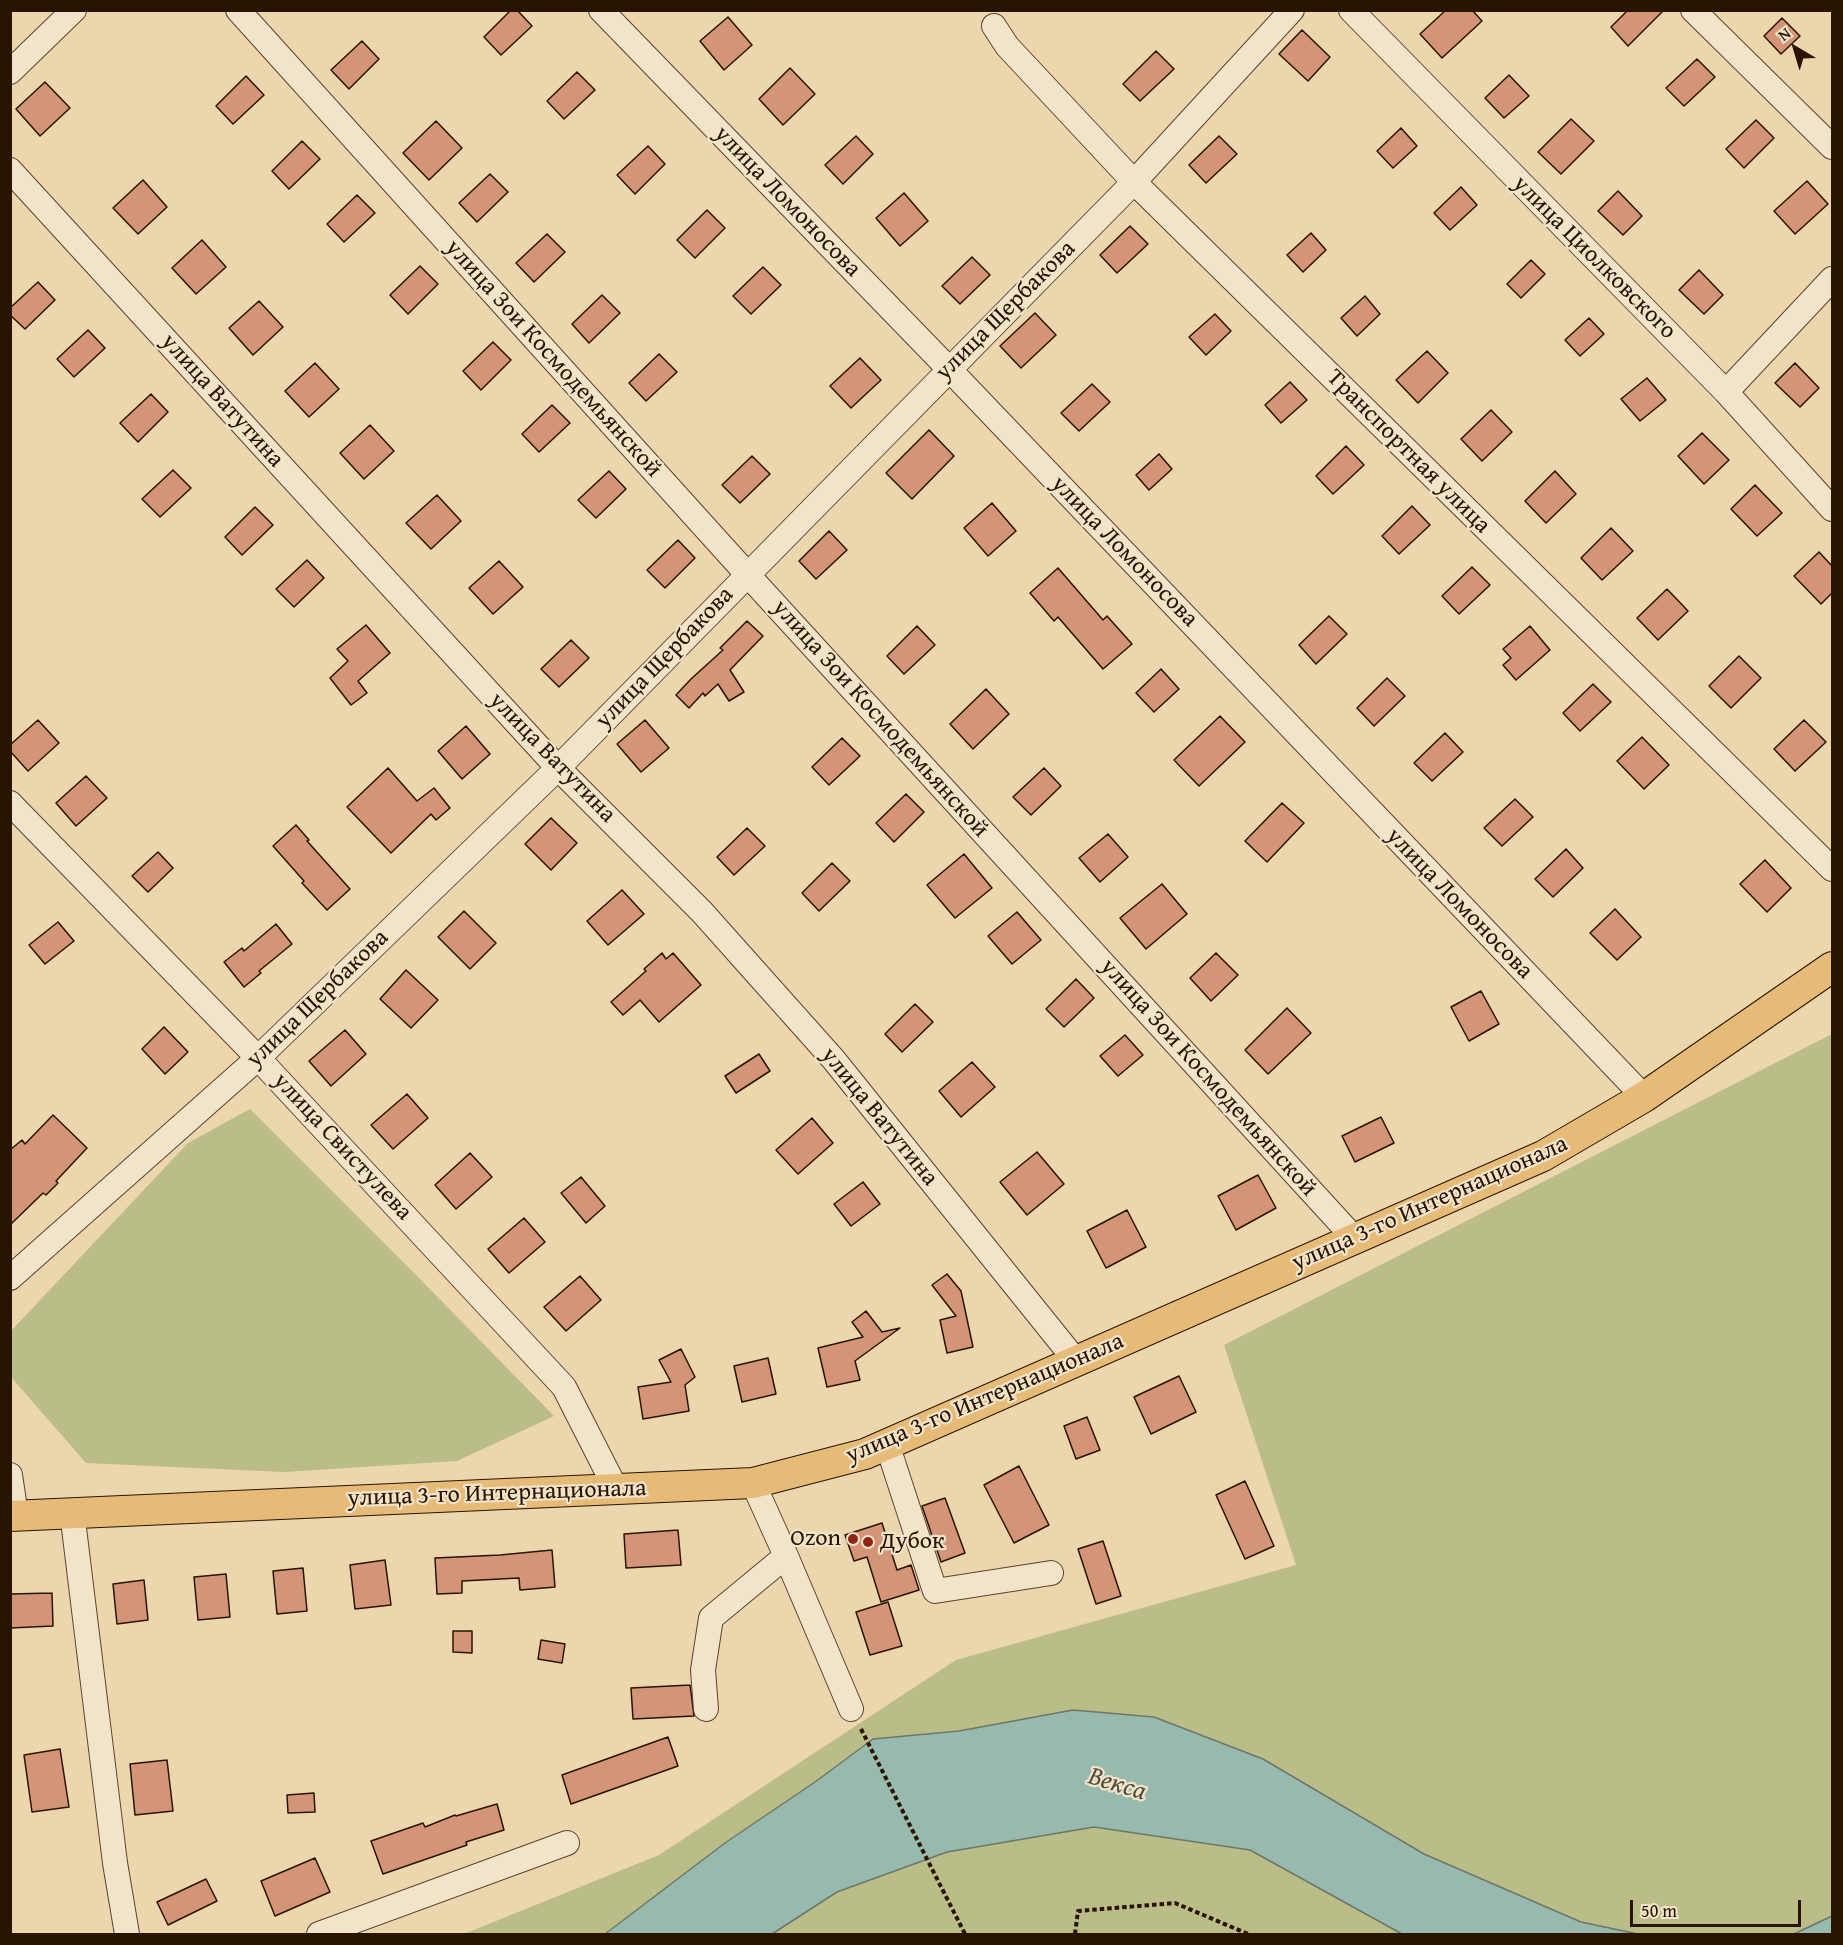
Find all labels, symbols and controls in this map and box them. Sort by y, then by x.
north arrow [1765,18,1825,78]
text: N [1772,21,1796,47]
street label: улица Ломоносова [707,120,867,284]
street label: улица Циолковского [1506,170,1682,346]
street label: улица Зои Космодемьянской [439,234,667,484]
street label: улица Щербакова [930,235,1082,387]
street label: улица Ватутина [154,328,290,474]
street label: Транспортная улица [1320,364,1496,540]
street label: улица Ломоносова [1044,470,1204,634]
street label: улица Щербакова [590,581,740,735]
street label: улица Зои Космодемьянской [766,594,994,844]
street label: улица Ватутина [483,687,621,829]
street label: улица Ломоносова [1379,822,1539,986]
street label: улица Щербакова [241,924,395,1074]
street label: улица Зои Космодемьянской [1094,953,1322,1203]
street label: улица Ватутина [814,1042,944,1192]
street label: улица Свистулева [266,1067,418,1227]
street label: улица 3-го Интернационала [1288,1130,1572,1278]
street label: улица 3-го Интернационала [842,1327,1128,1471]
street label: улица 3-го Интернационала [347,1474,647,1514]
place label: Ozon [790,1525,841,1553]
place label: Дубок [880,1528,945,1556]
marker: Ozon [846,1532,860,1546]
marker: Дубок [861,1535,875,1549]
water label: Векса [1084,1761,1150,1809]
scale bar [1633,1888,1804,1926]
text: 50 m [1641,1897,1677,1924]

